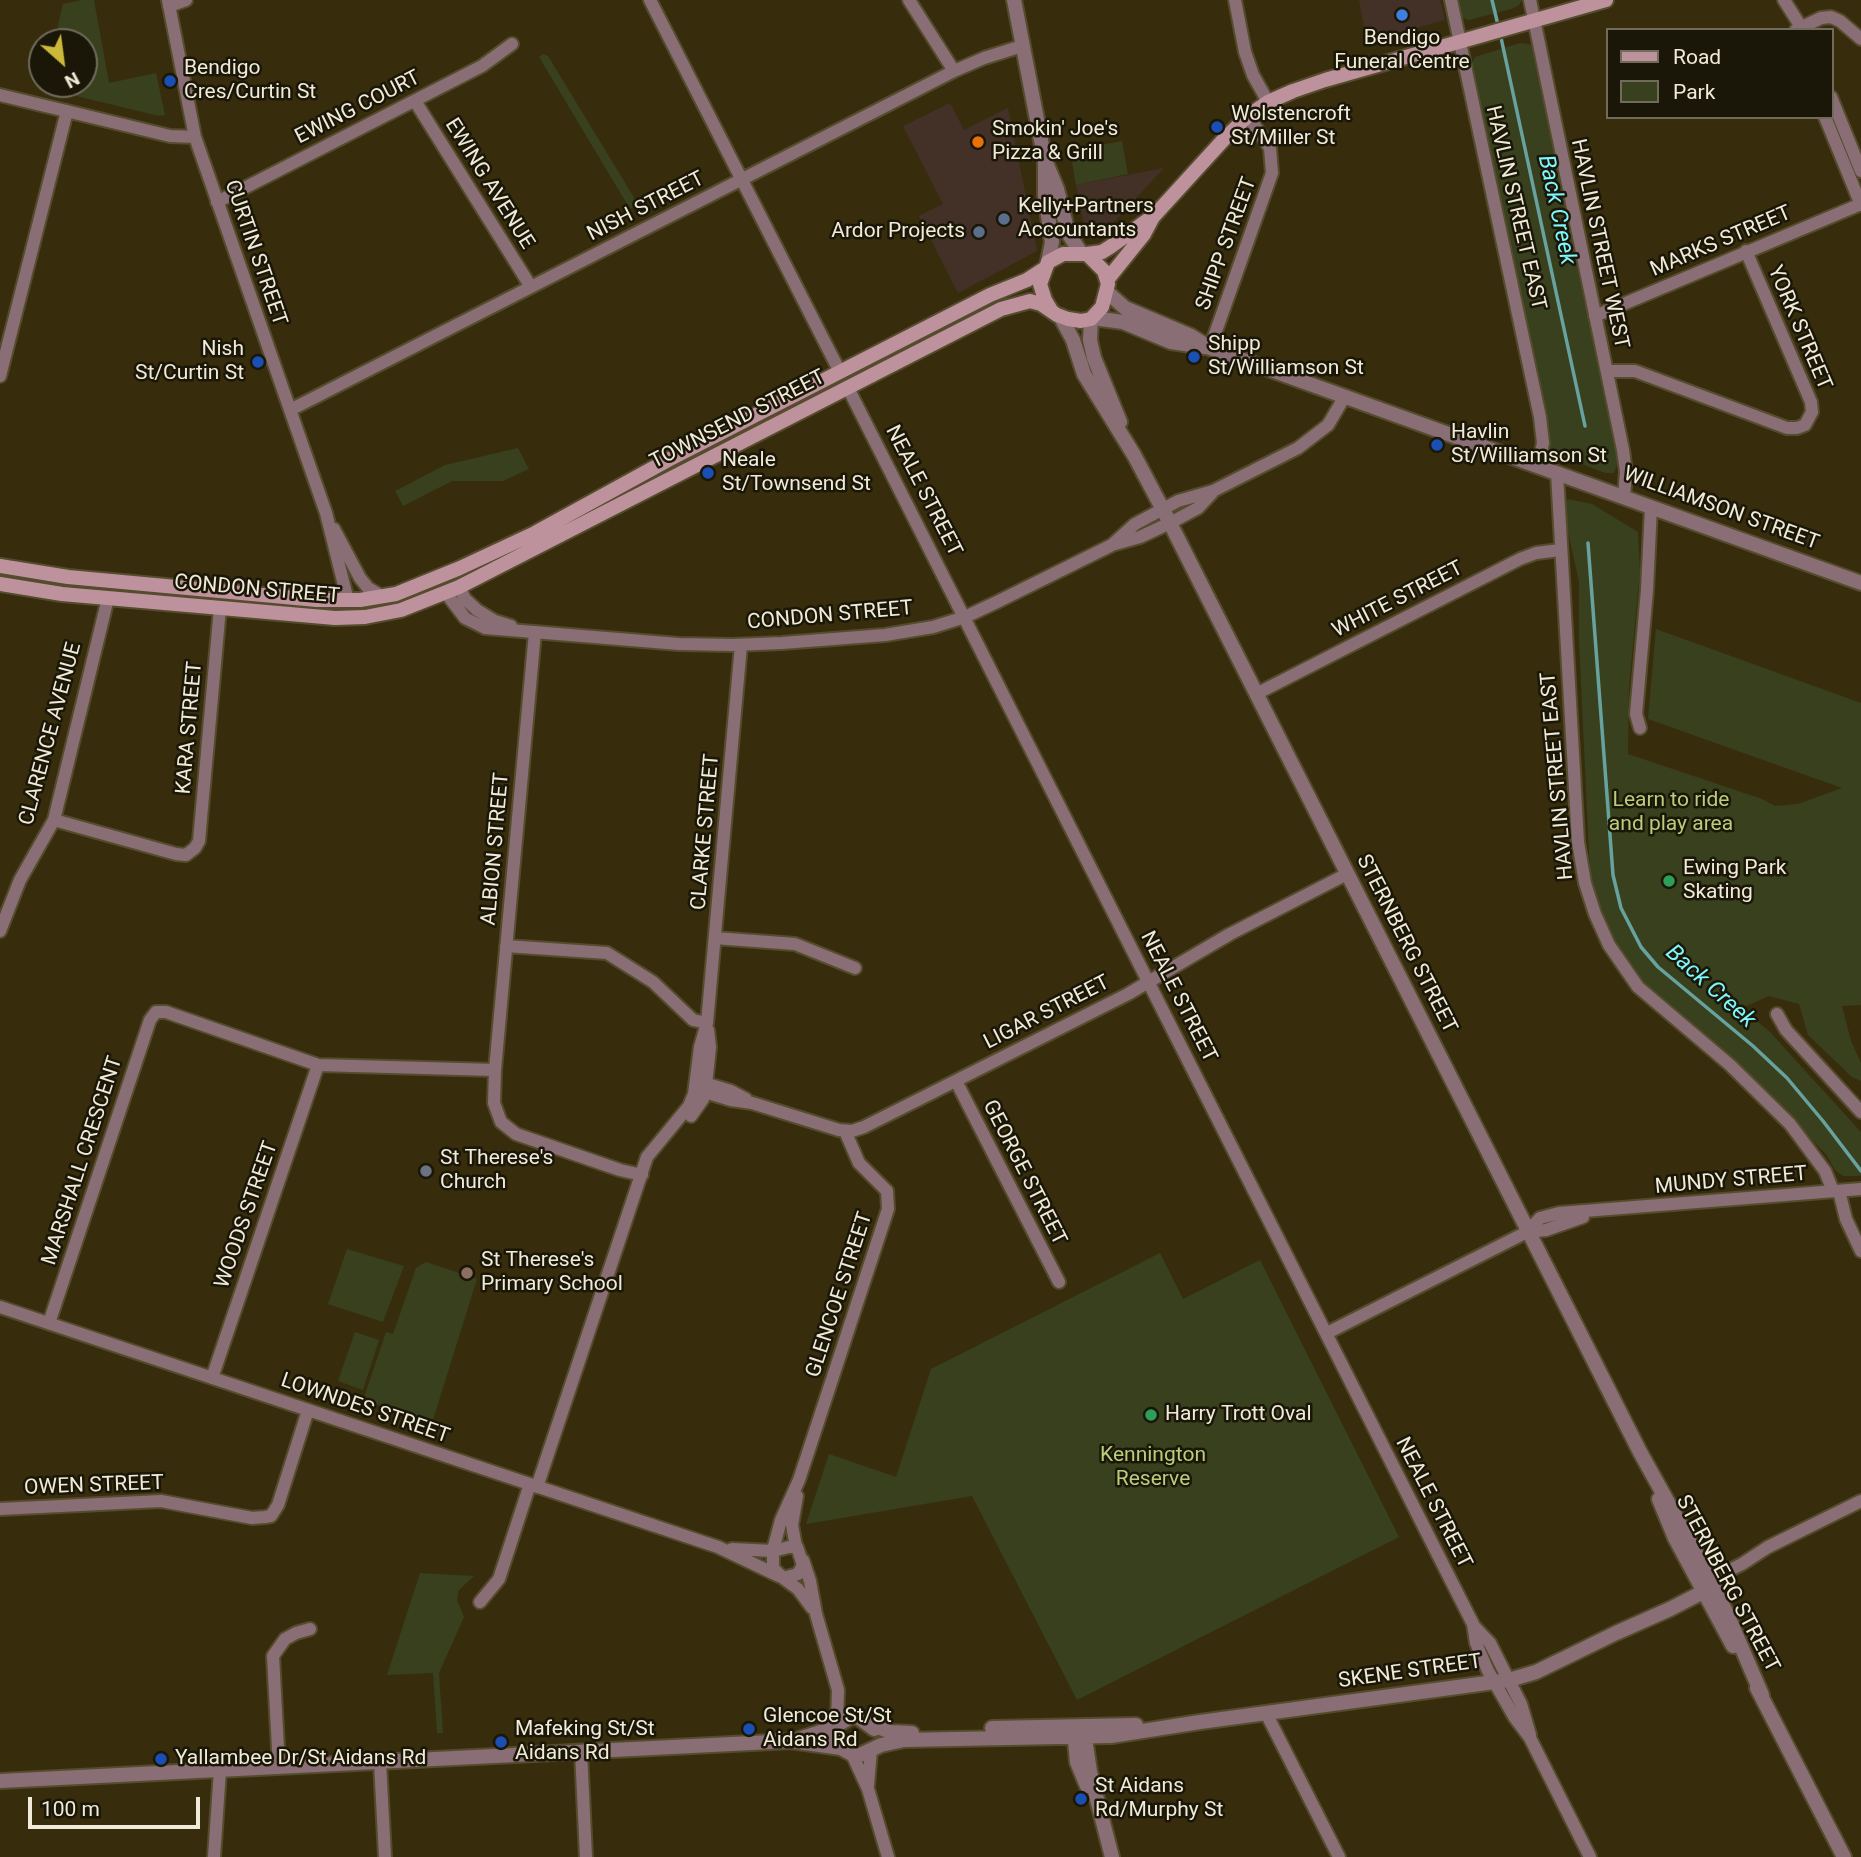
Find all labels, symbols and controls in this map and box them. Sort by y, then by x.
marker: Bendigo Funeral Centre [1394,7,1410,23]
place label: Bendigo Funeral Centre [1334,26,1470,76]
north arrow [28,28,98,98]
legend [1605,28,1833,119]
text: Road [1673,45,1721,69]
place label: Bendigo Cres/Curtin St [184,56,316,106]
street label: EWING COURT [291,66,425,150]
text: N [61,67,83,94]
marker: Bendigo Cres/Curtin St [162,73,178,89]
text: Park [1673,80,1715,104]
place label: Wolstencroft St/Miller St [1231,102,1351,152]
street label: HAVLIN STREET EAST [1479,103,1551,313]
street label: EWING AVENUE [439,114,539,254]
place label: Smokin' Joe's Pizza & Grill [992,117,1118,167]
marker: Wolstencroft St/Miller St [1209,119,1225,135]
marker: Smokin' Joe's Pizza & Grill [970,134,986,150]
street label: HAVLIN STREET WEST [1564,137,1634,351]
water label: Back Creek [1531,153,1581,267]
street label: NISH STREET [583,167,709,247]
street label: SHIPP STREET [1191,174,1263,314]
street label: CURTIN STREET [218,177,292,329]
place label: Kelly+Partners Accountants [1018,194,1154,244]
street label: MARKS STREET [1647,201,1795,283]
marker: Kelly+Partners Accountants [996,211,1012,227]
place label: Ardor Projects [831,219,965,245]
marker: Ardor Projects [971,224,987,240]
street label: YORK STREET [1761,262,1837,394]
place label: Shipp St/Williamson St [1208,332,1364,382]
place label: Nish St/Curtin St [135,337,244,387]
marker: Shipp St/Williamson St [1186,349,1202,365]
marker: Nish St/Curtin St [250,354,266,370]
street label: TOWNSEND STREET [646,365,830,475]
place label: Havlin St/Williamson St [1451,420,1607,470]
street label: NEALE STREET [879,421,967,561]
marker: Havlin St/Williamson St [1429,437,1445,453]
place label: Neale St/Townsend St [722,448,871,498]
street label: WILLIAMSON STREET [1620,462,1822,556]
marker: Neale St/Townsend St [700,465,716,481]
street label: WHITE STREET [1328,556,1468,644]
street label: CONDON STREET [173,570,341,610]
street label: CONDON STREET [746,596,914,636]
street label: CLARENCE AVENUE [14,640,88,828]
street label: KARA STREET [172,661,208,795]
street label: HAVLIN STREET EAST [1536,671,1580,881]
street label: CLARKE STREET [687,753,725,911]
street label: ALBION STREET [477,772,515,926]
park label: Learn to ride and play area [1609,788,1733,838]
street label: STERNBERG STREET [1350,851,1462,1037]
place label: Ewing Park Skating [1683,856,1787,906]
marker: Ewing Park Skating [1661,873,1677,889]
street label: NEALE STREET [1134,927,1222,1067]
water label: Back Creek [1659,939,1761,1035]
street label: LIGAR STREET [980,971,1114,1055]
street label: MARSHALL CRESCENT [37,1053,129,1269]
street label: GEORGE STREET [977,1096,1071,1250]
street label: WOODS STREET [210,1138,284,1292]
place label: St Therese's Church [440,1146,553,1196]
street label: MUNDY STREET [1654,1162,1808,1200]
marker: St Therese's Church [418,1163,434,1179]
street label: GLENCOE STREET [801,1209,879,1381]
place label: St Therese's Primary School [481,1248,623,1298]
marker: St Therese's Primary School [459,1265,475,1281]
street label: LOWNDES STREET [277,1368,453,1450]
place label: Harry Trott Oval [1165,1402,1312,1428]
marker: Harry Trott Oval [1143,1407,1159,1423]
street label: NEALE STREET [1389,1433,1477,1573]
park label: Kennington Reserve [1100,1443,1206,1493]
street label: OWEN STREET [24,1471,164,1501]
street label: STERNBERG STREET [1670,1491,1784,1677]
street label: SKENE STREET [1337,1649,1483,1695]
place label: Glencoe St/St Aidans Rd [763,1704,892,1754]
place label: Mafeking St/St Aidans Rd [515,1717,655,1767]
marker: Glencoe St/St Aidans Rd [741,1721,757,1737]
marker: Mafeking St/St Aidans Rd [493,1734,509,1750]
place label: Yallambee Dr/St Aidans Rd [175,1746,426,1772]
marker: Yallambee Dr/St Aidans Rd [153,1751,169,1767]
place label: St Aidans Rd/Murphy St [1095,1774,1223,1824]
scale bar [32,1784,203,1828]
marker: St Aidans Rd/Murphy St [1073,1791,1089,1807]
text: 100 m [41,1797,100,1821]

